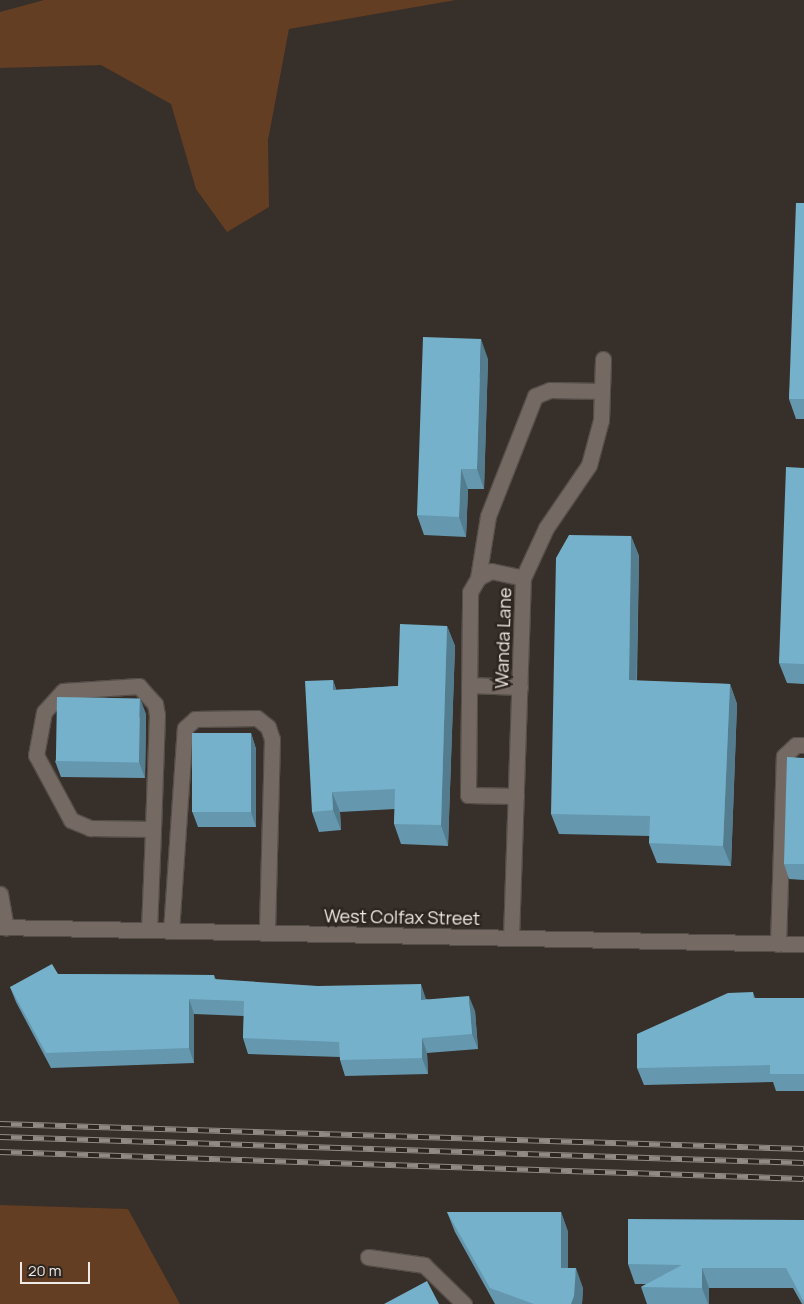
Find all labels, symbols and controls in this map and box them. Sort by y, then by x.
street label: Wanda Lane [490,587,516,689]
street label: West Colfax Street [324,905,480,929]
scale bar [22,1252,92,1284]
text: 20 m [28,1260,61,1281]

